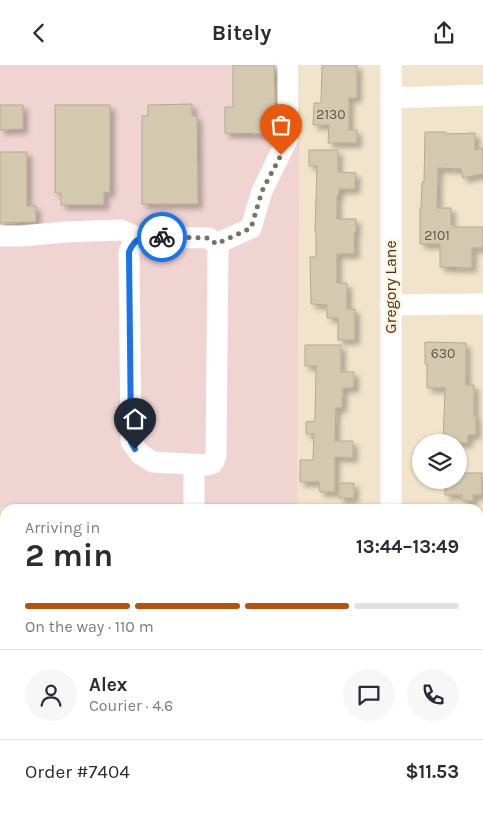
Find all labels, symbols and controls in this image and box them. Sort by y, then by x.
icon: back [25,19,53,47]
icon: share [430,19,458,47]
text: Bitely [212,20,271,46]
pin [260,104,302,155]
house number: 2130 [316,106,346,123]
icon: bag [267,111,295,139]
courier [137,212,187,262]
icon: bike [148,223,176,251]
house number: 2101 [424,227,450,244]
street label: Gregory Lane [381,240,400,334]
house number: 630 [431,345,455,362]
pin [114,398,156,449]
icon: home [121,405,149,433]
map controls [412,434,467,489]
button: layers [412,434,467,489]
text: Arriving in [25,518,100,537]
text: 13:44–13:49 [356,536,459,558]
text: 2 min [25,537,113,574]
text: On the way · 110 m [25,617,154,636]
button: person [25,669,77,721]
button: chat [343,669,395,721]
button: phone [407,669,459,721]
text: Alex [89,674,127,696]
text: Courier · 4.6 [89,696,173,715]
text: Order #7404 [25,761,130,783]
text: $11.53 [405,761,459,783]

